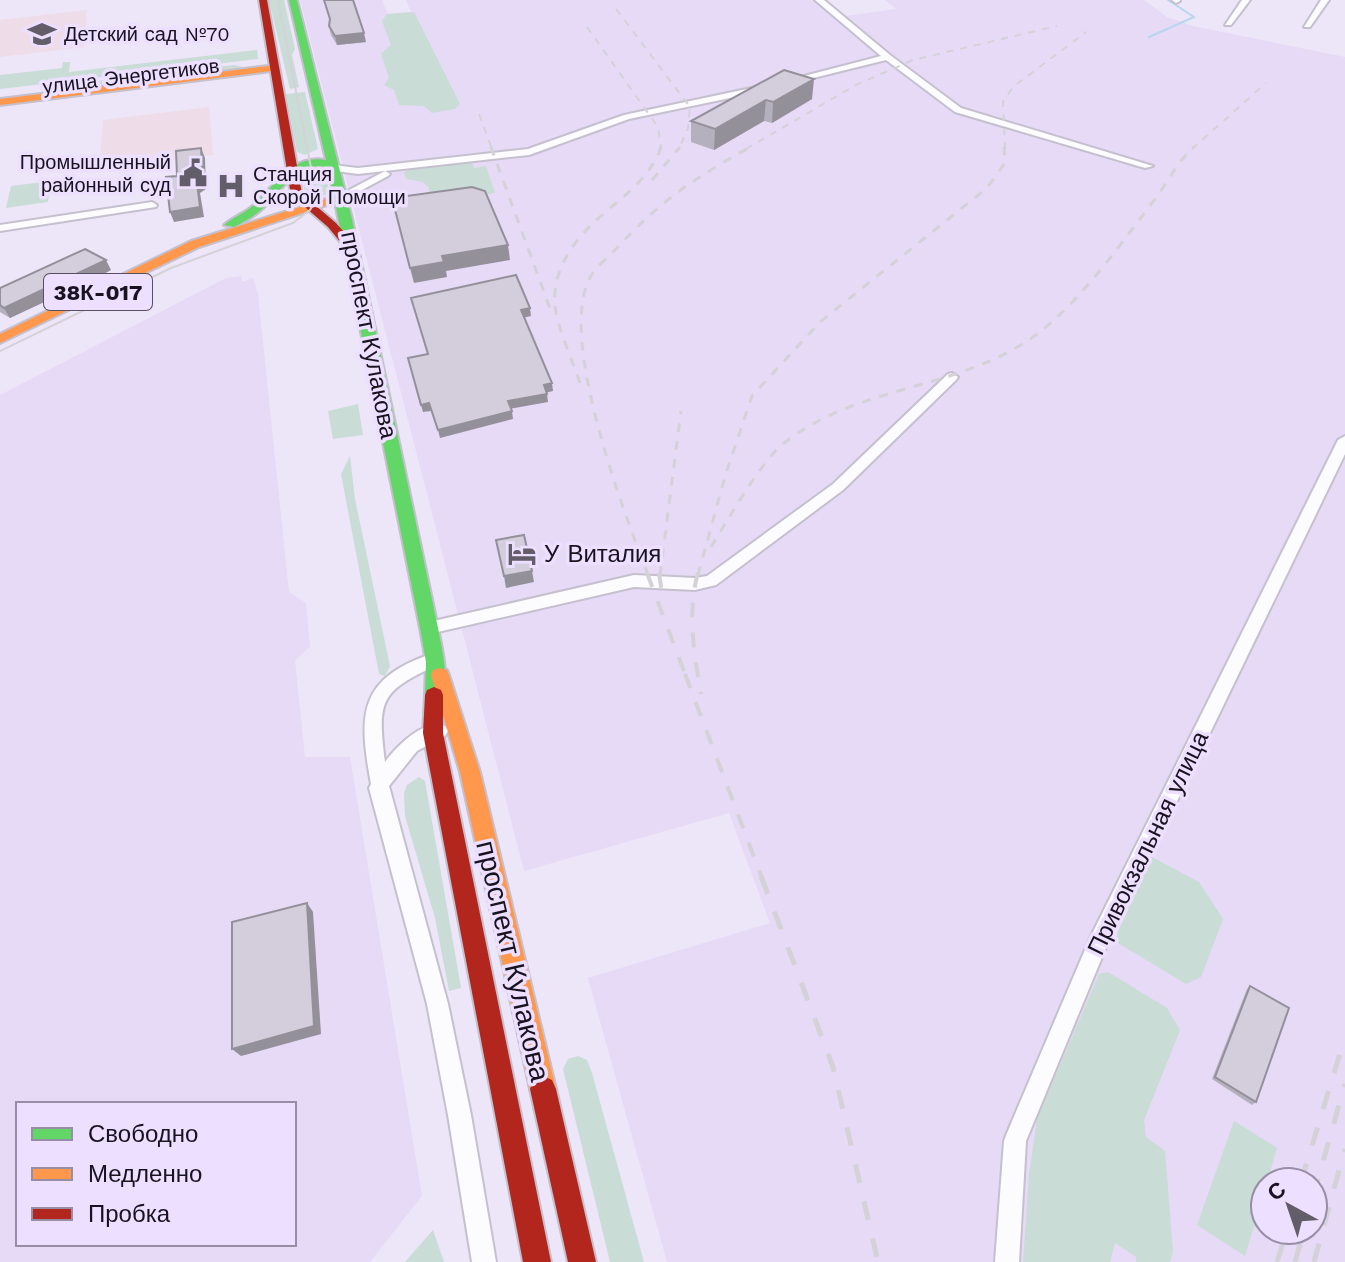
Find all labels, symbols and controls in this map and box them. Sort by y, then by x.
school or university icon: Детский сад №70 [27,19,57,49]
place label: Детский сад №70 [64,22,230,46]
street label: улица Энергетиков [41,53,221,99]
place label: Промышленный районный суд [20,150,171,197]
public building icon: Промышленный районный суд [178,158,208,188]
place label: Станция Скорой Помощи [253,162,406,209]
hospital icon: Станция Скорой Помощи [216,171,246,201]
street label: проспект Кулакова [335,229,403,442]
road number: 38К-017 [44,274,152,310]
hotel icon: У Виталия [507,539,537,569]
place label: У Виталия [544,540,661,568]
street label: Привокзальная улица [1082,726,1215,959]
street label: проспект Кулакова [469,838,557,1085]
legend [16,1102,296,1246]
text: Свободно [88,1120,198,1148]
text: Медленно [88,1160,202,1188]
north arrow [1249,1166,1329,1246]
text: С [1262,1176,1291,1206]
text: Пробка [88,1200,171,1228]

